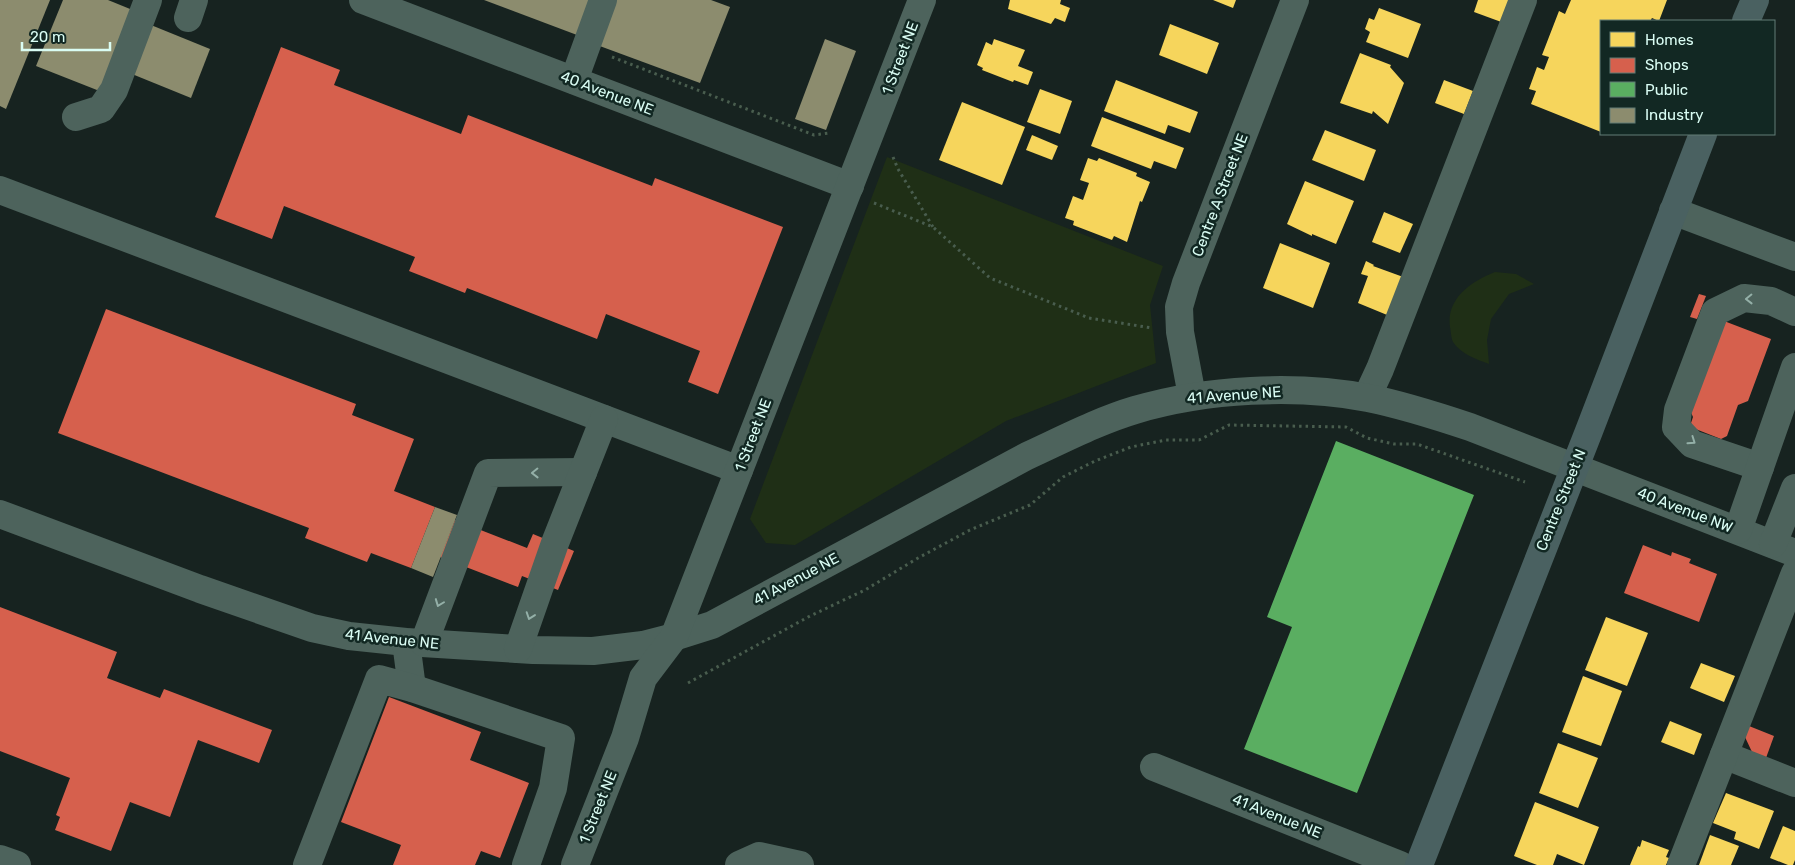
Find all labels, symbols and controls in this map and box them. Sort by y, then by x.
street label: 1 Street NE [878,19,922,97]
scale bar [22,20,110,52]
legend [1600,20,1775,135]
text: 20 m [30,28,65,46]
text: Homes [1645,31,1694,49]
text: Shops [1645,56,1689,74]
street label: 40 Avenue NE [558,67,656,119]
text: Public [1645,81,1688,99]
text: Industry [1645,106,1704,124]
street label: Centre A Street NE [1188,131,1252,259]
one-way arrow [1744,294,1752,305]
street label: 41 Avenue NE [1186,383,1282,407]
street label: 1 Street NE [731,396,775,474]
one-way arrow [1686,435,1696,444]
street label: Centre Street N [1532,446,1590,554]
one-way arrow [530,468,538,478]
street label: 40 Avenue NW [1635,484,1735,536]
street label: 41 Avenue NE [750,549,842,609]
one-way arrow [435,598,445,607]
one-way arrow [526,612,536,620]
street label: 41 Avenue NE [344,625,440,653]
street label: 1 Street NE [575,768,621,846]
street label: 41 Avenue NE [1230,790,1324,842]

